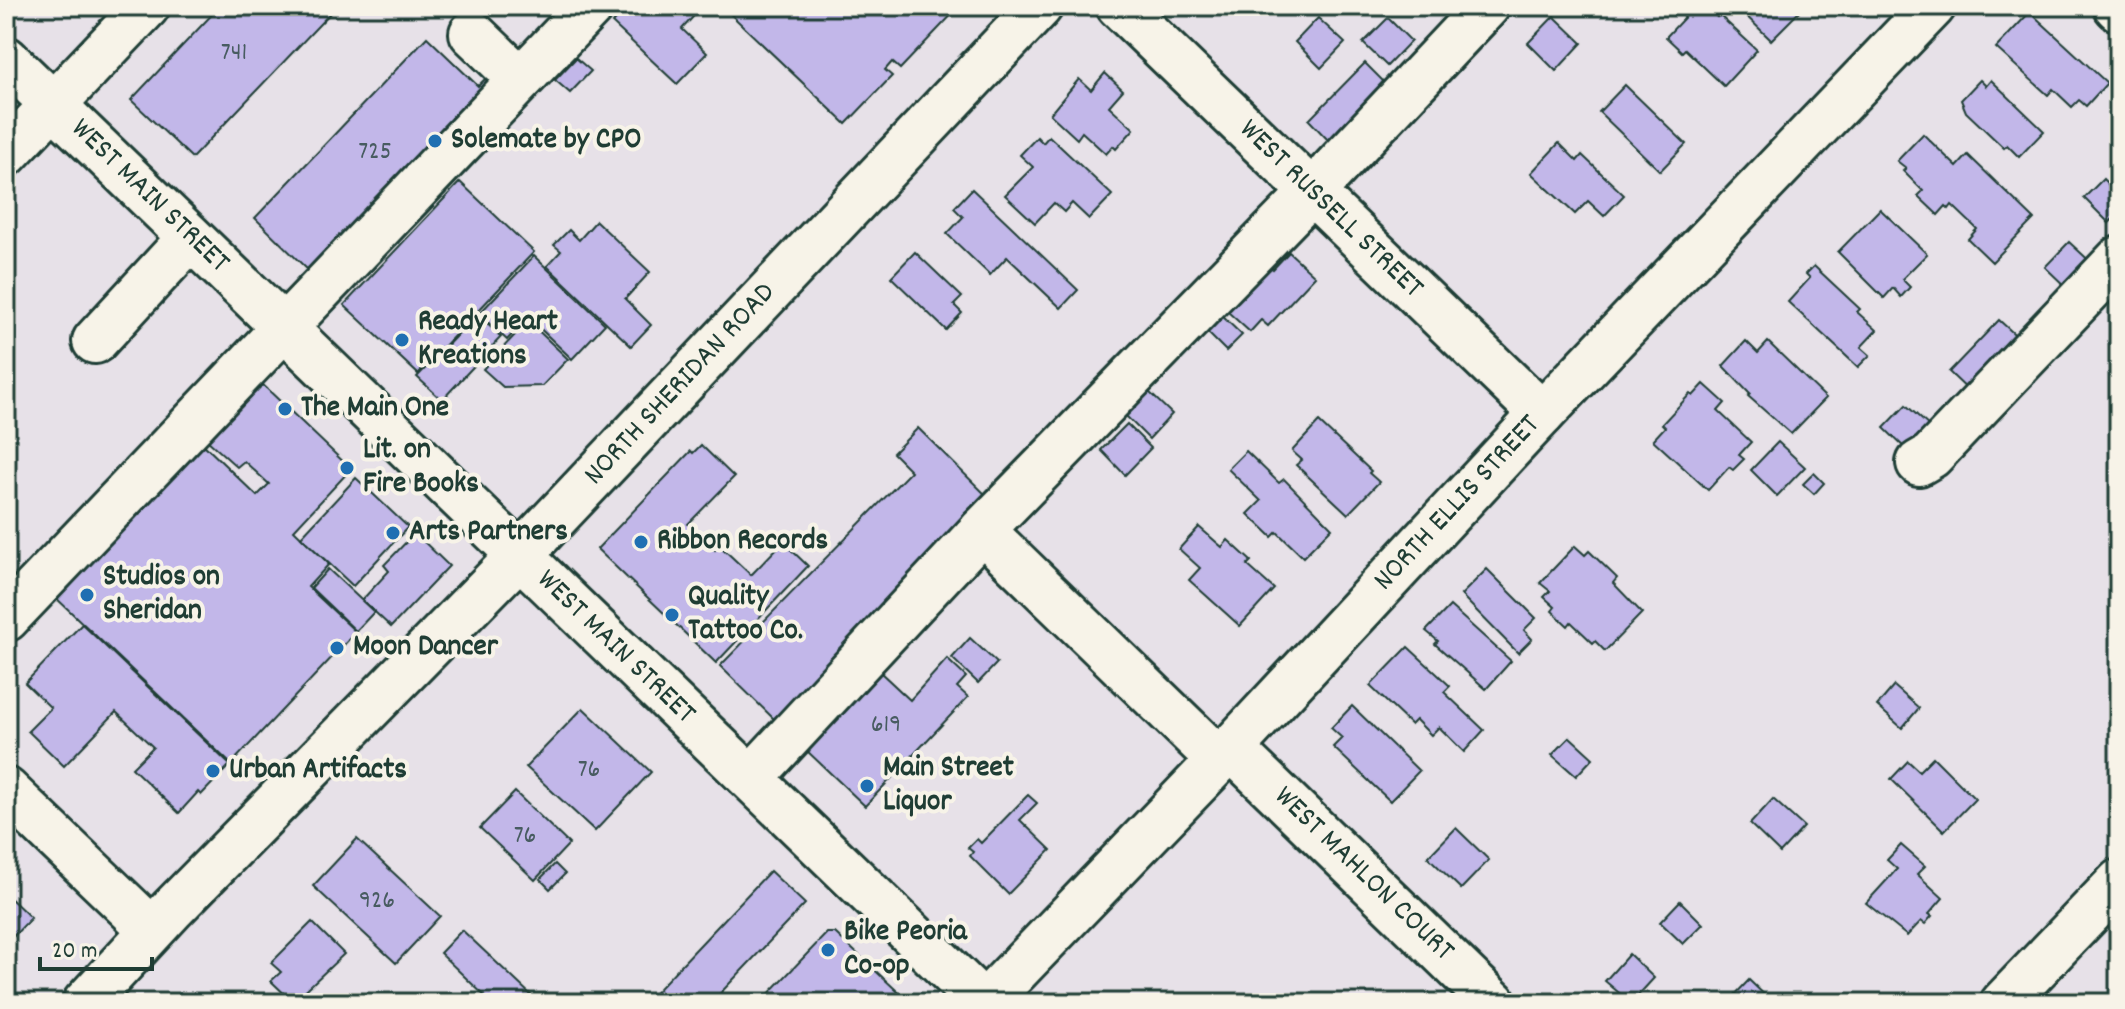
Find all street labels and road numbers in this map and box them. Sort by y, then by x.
street label: WEST MAIN STREET [60,110,238,284]
street label: WEST RUSSELL STREET [1228,110,1432,310]
street label: NORTH SHERIDAN ROAD [575,274,787,496]
street label: NORTH ELLIS STREET [1365,406,1551,602]
street label: WEST MAIN STREET [526,561,704,735]
street label: WEST MAHLON COURT [1263,777,1463,973]

